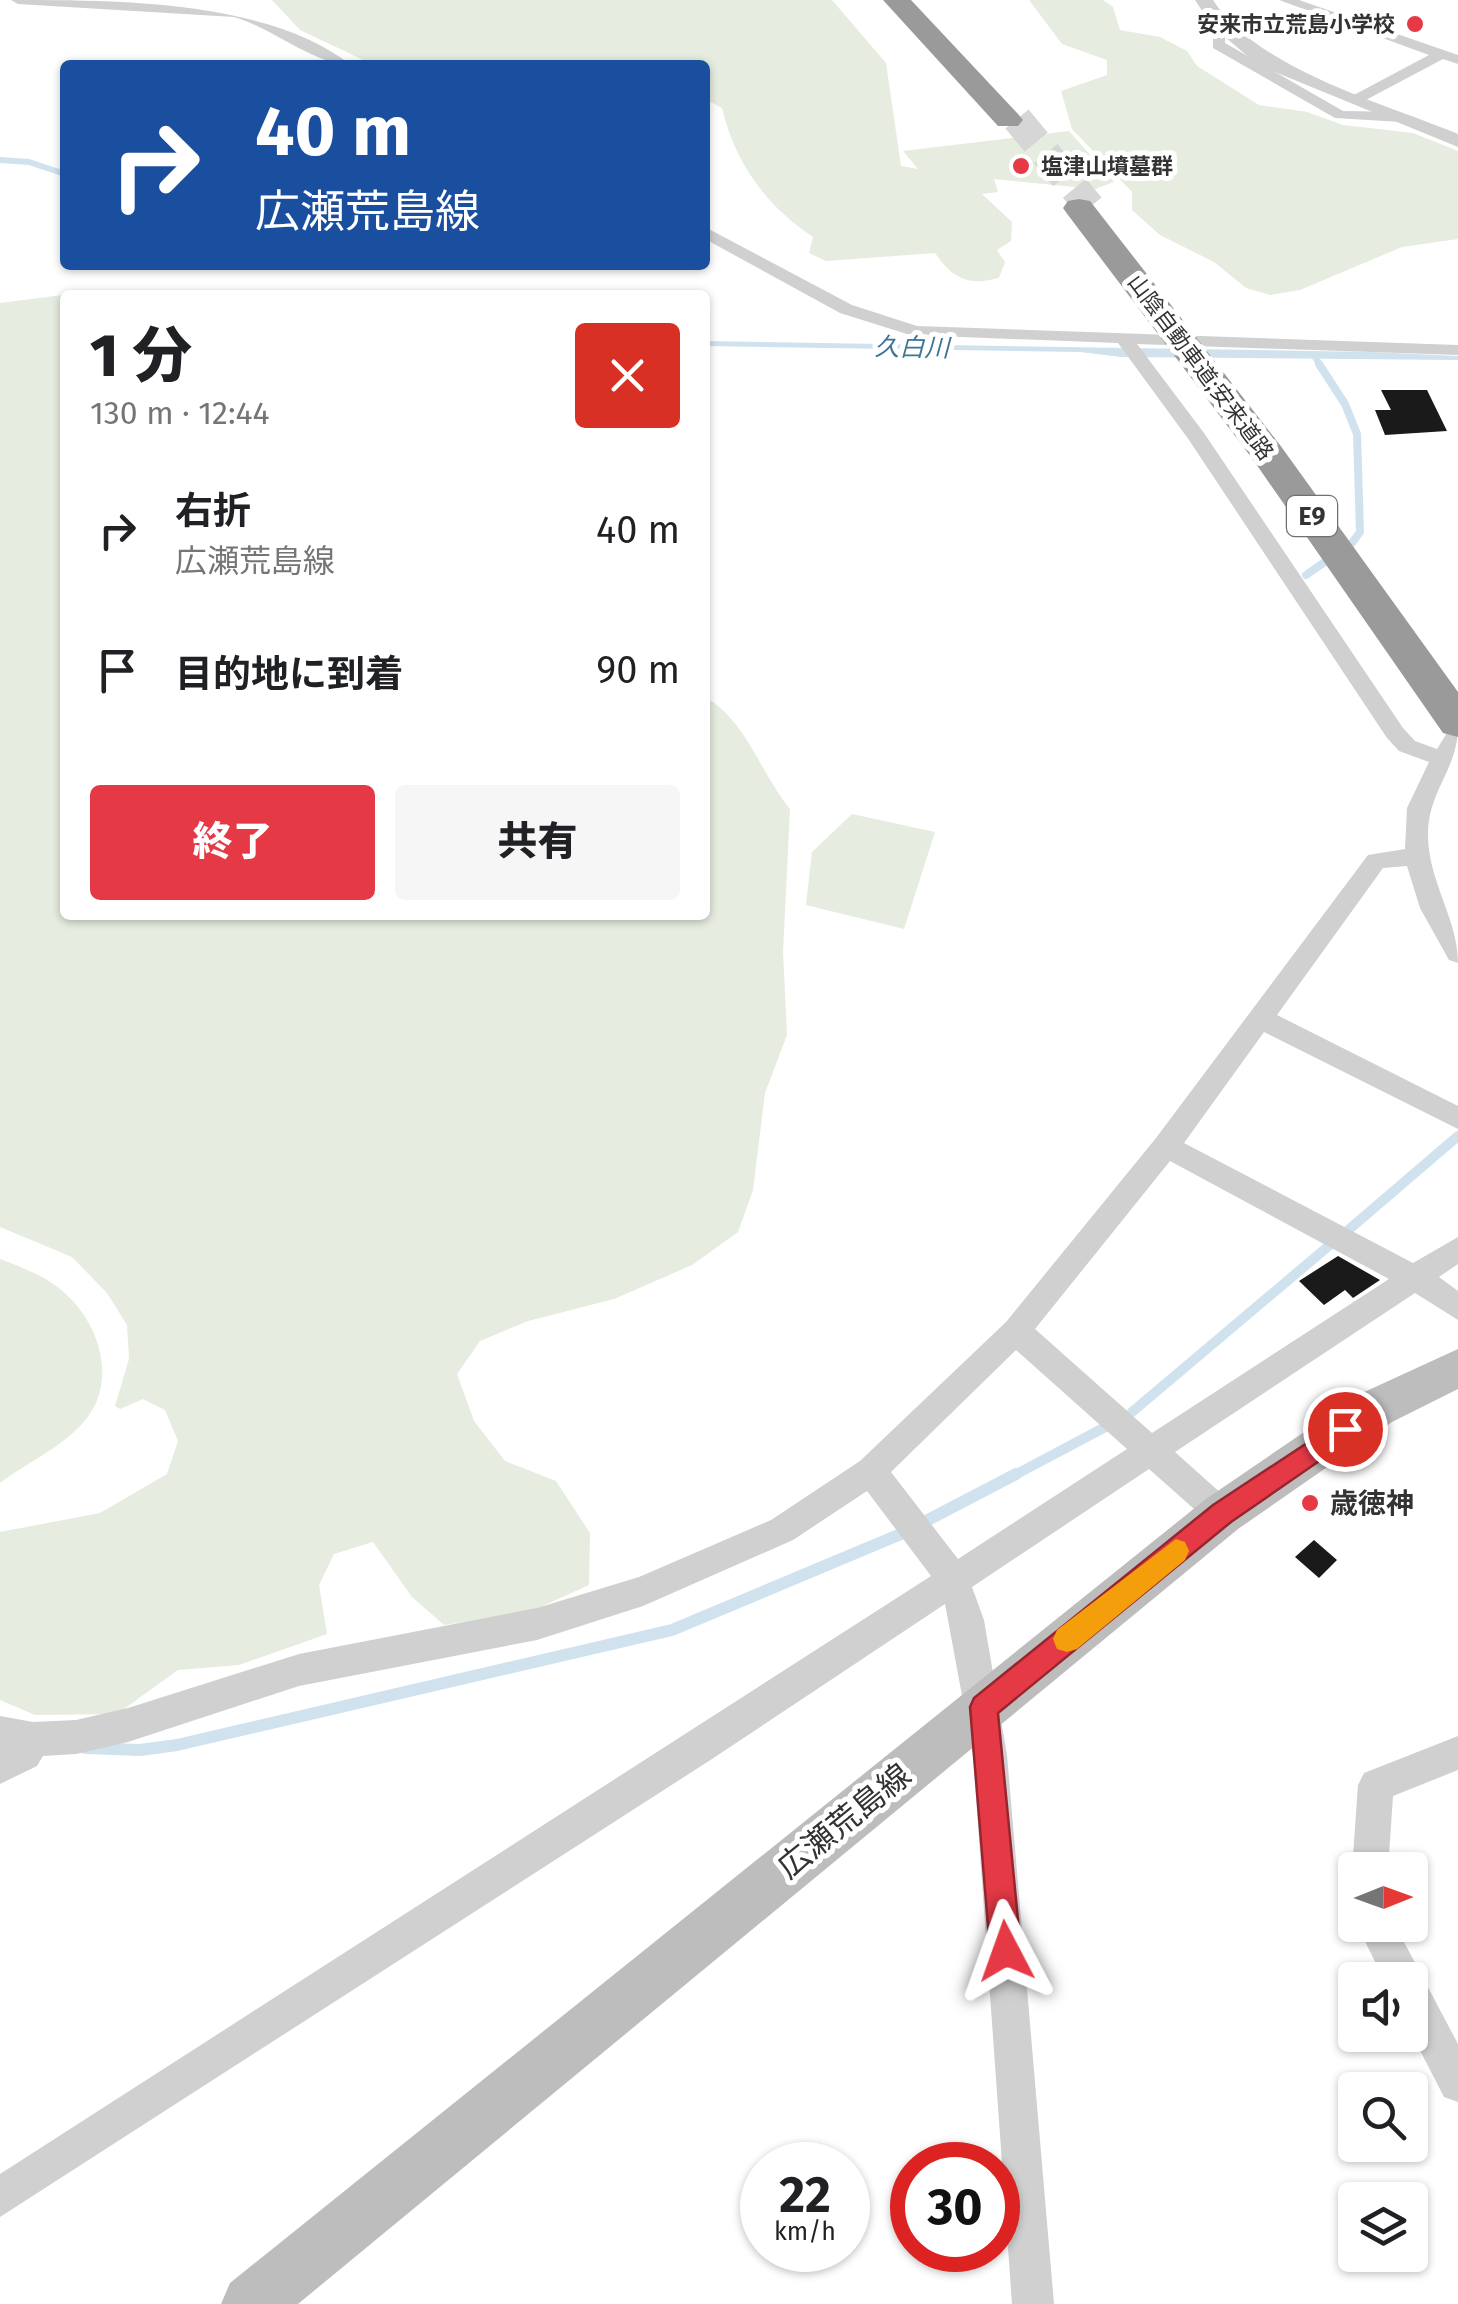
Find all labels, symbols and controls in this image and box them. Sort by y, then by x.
place label: 安来市立荒島小学校 [1197,11,1395,38]
marker: 安来市立荒島小学校 [1404,13,1426,35]
text: 40 m [255,90,411,174]
icon: right [90,100,220,230]
place label: 塩津山墳墓群 [1041,153,1173,180]
marker: 塩津山墳墓群 [1010,155,1032,177]
text: 広瀬荒島線 [255,185,480,239]
street label: 山陰自動車道;安来道路 [1122,269,1279,465]
text: 1 分 [90,320,192,392]
button: close [575,323,680,428]
water label: 久白川 [874,332,953,364]
text: 130 m · 12:44 [90,394,270,432]
text: 右折 [175,488,251,534]
road number: E9 [1287,496,1337,536]
icon: right [90,503,145,558]
text: 40 m [596,507,680,553]
text: 広瀬荒島線 [175,542,335,580]
icon: arrive [90,643,145,698]
text: 90 m [596,647,680,693]
text: 目的地に到着 [175,651,403,697]
button: 終了 [90,785,375,900]
button: 共有 [395,785,680,900]
pin [1303,1387,1388,1472]
icon: arrive [1318,1402,1373,1457]
place label: 歳徳神 [1330,1487,1414,1520]
marker: 歳徳神 [1299,1492,1321,1514]
street label: 広瀬荒島線 [770,1756,918,1886]
north arrow [1338,1852,1428,1942]
map controls [1338,1852,1428,2272]
position arrow [954,1899,1058,2003]
button: sound [1338,1962,1428,2052]
button: search [1338,2072,1428,2162]
speed limit sign: 30 [890,2142,1020,2272]
text: 22 [779,2165,831,2225]
button: layers [1338,2182,1428,2272]
text: km/h [774,2217,836,2247]

